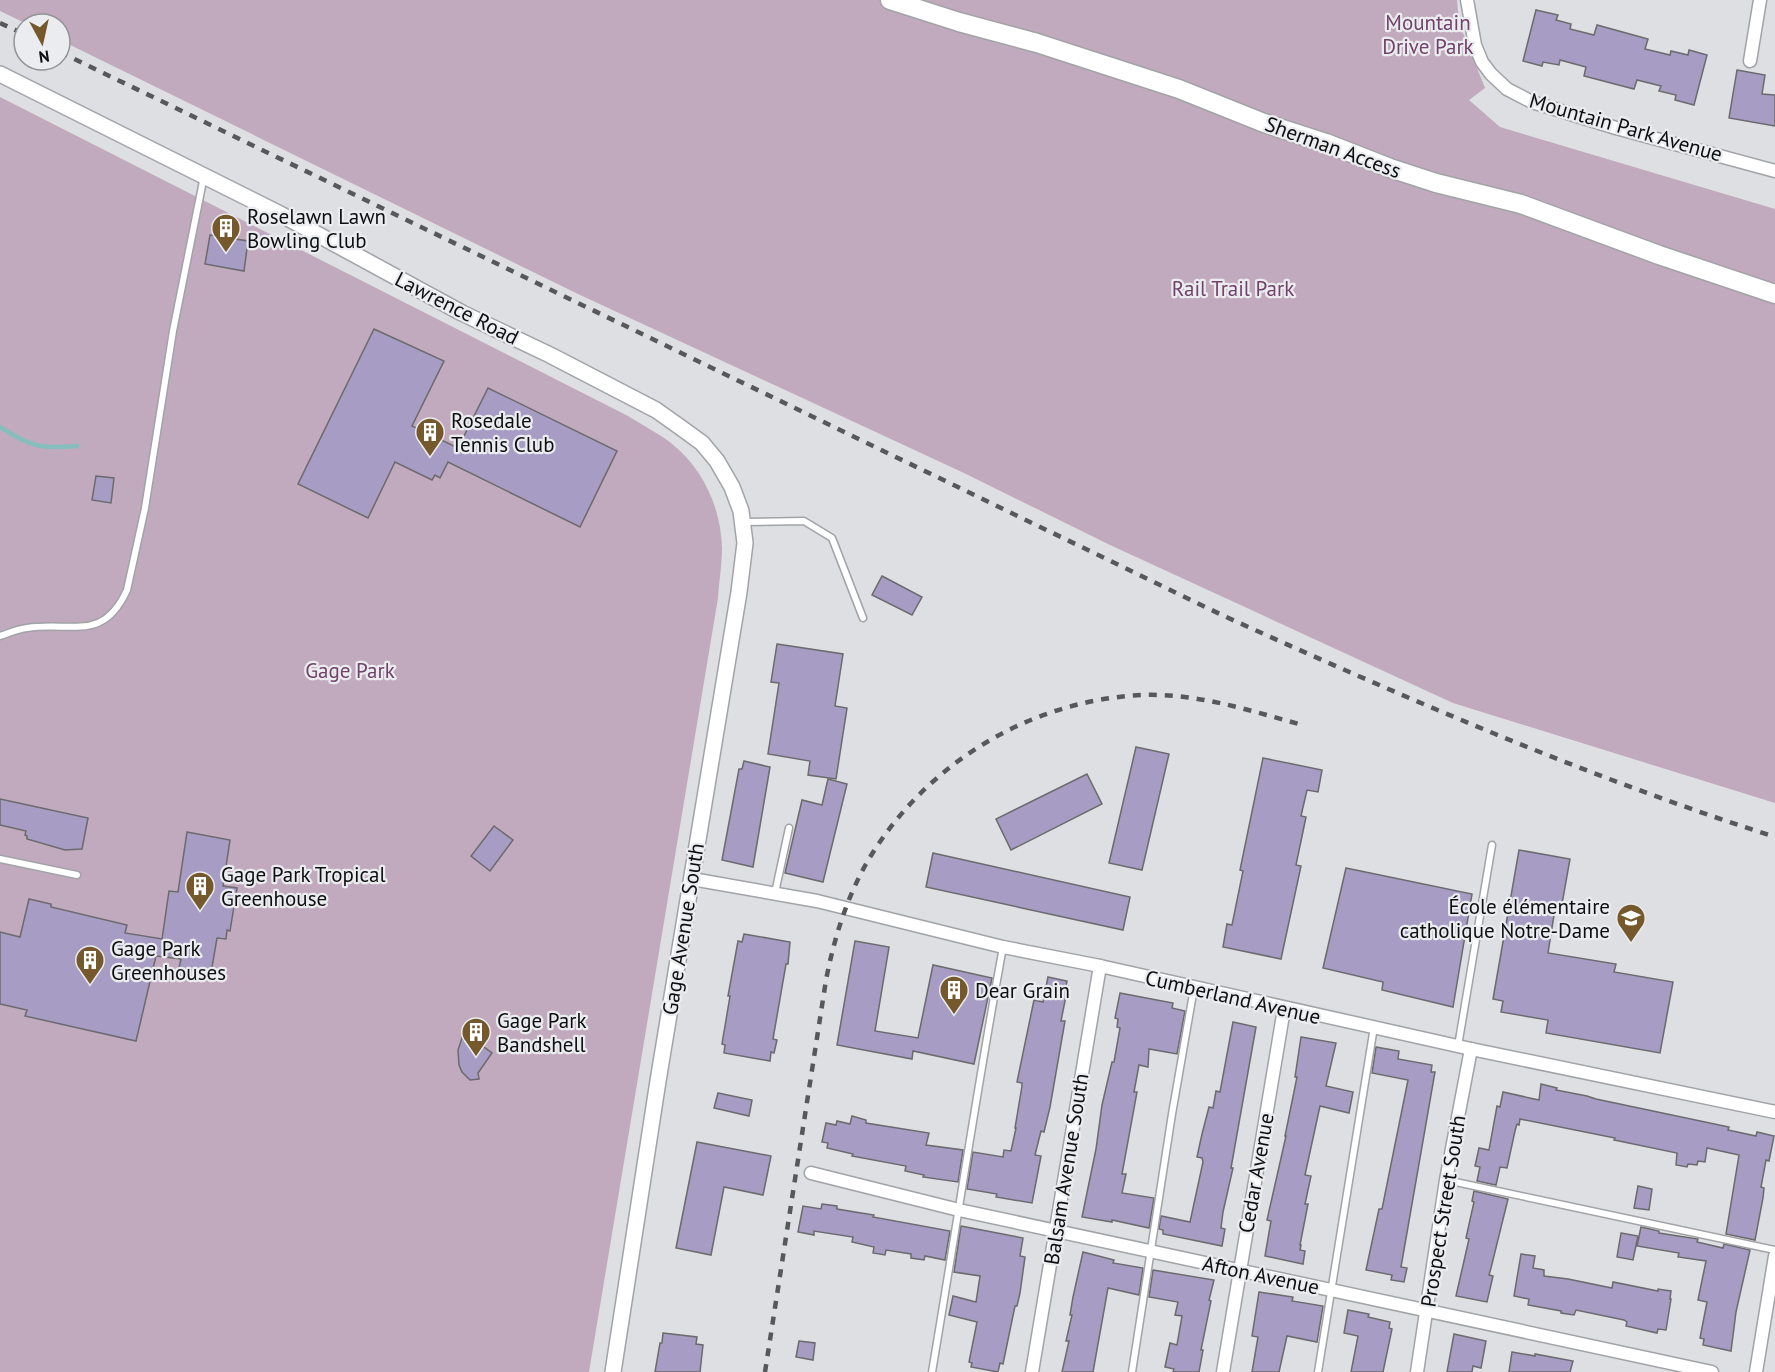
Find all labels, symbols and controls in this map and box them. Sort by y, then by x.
park label: Mountain Drive Park [1382,9,1474,60]
north arrow [12,12,72,72]
text: N [37,46,51,67]
street label: Mountain Park Avenue [1526,87,1726,167]
street label: Sherman Access [1261,110,1405,184]
place label: Roselawn Lawn Bowling Club [247,203,386,254]
building icon: Roselawn Lawn Bowling Club [210,212,242,254]
street label: Lawrence Road [391,265,523,351]
park label: Rail Trail Park [1172,275,1294,302]
place label: Rosedale Tennis Club [451,407,554,458]
building icon: Rosedale Tennis Club [414,416,446,458]
park label: Gage Park [305,657,395,684]
street label: Gage Avenue South [656,841,710,1017]
place label: Gage Park Tropical Greenhouse [221,861,386,912]
building icon: Gage Park Tropical Greenhouse [184,870,216,912]
place label: École élémentaire catholique Notre-Dame [1400,893,1610,944]
school or university icon: École élémentaire catholique Notre-Dame [1615,902,1647,944]
place label: Gage Park Greenhouses [111,935,226,986]
building icon: Gage Park Greenhouses [74,944,106,986]
street label: Cumberland Avenue [1143,964,1323,1030]
building icon: Dear Grain [938,974,970,1016]
place label: Dear Grain [975,977,1070,1004]
place label: Gage Park Bandshell [497,1007,586,1058]
building icon: Gage Park Bandshell [460,1016,492,1058]
street label: Balsam Avenue South [1038,1071,1094,1267]
street label: Cedar Avenue [1232,1111,1280,1235]
street label: Prospect Street South [1415,1113,1471,1309]
street label: Afton Avenue [1200,1249,1322,1301]

